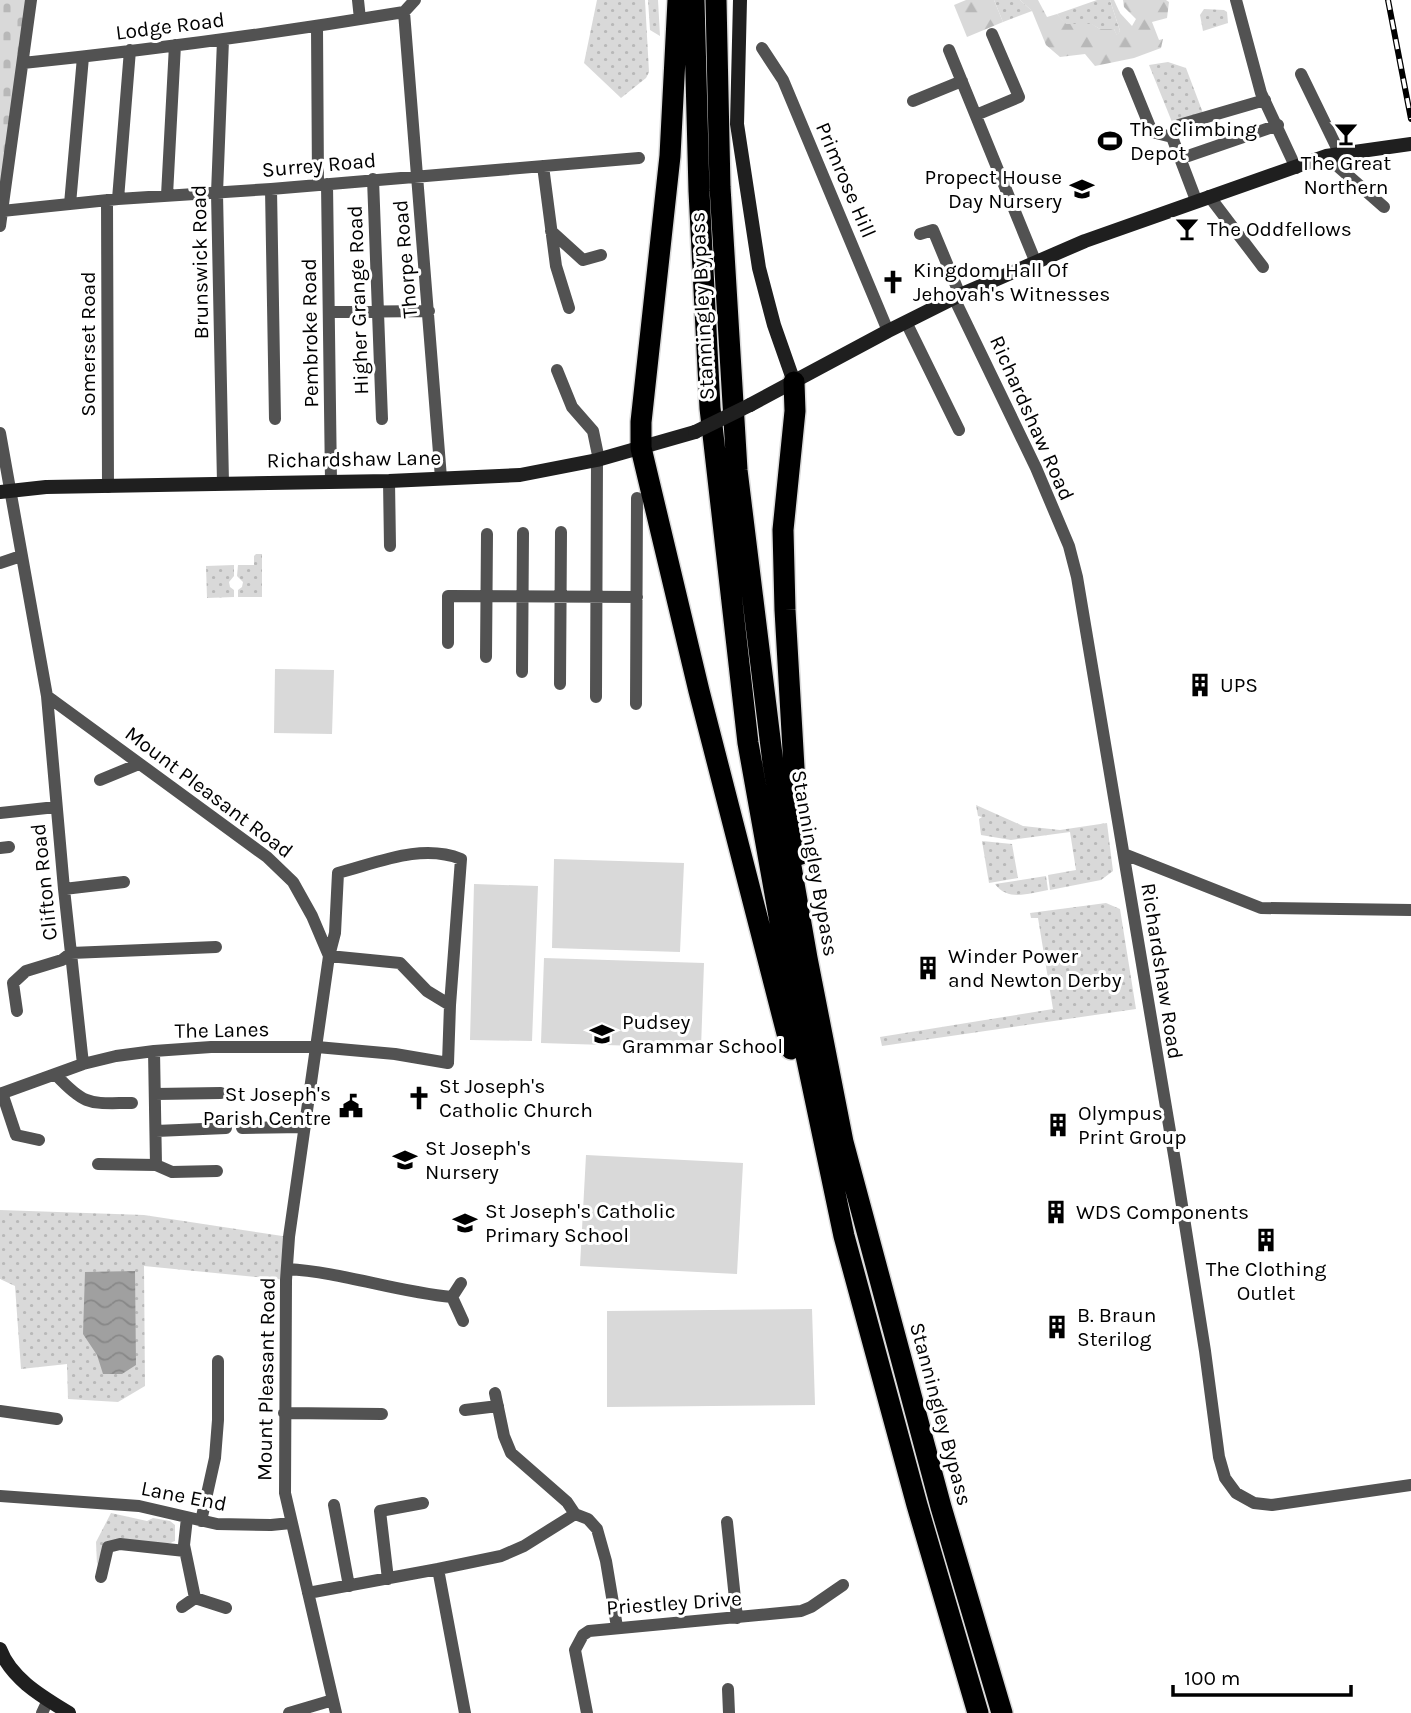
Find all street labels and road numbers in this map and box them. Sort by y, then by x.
street label: Lodge Road [114,7,226,45]
street label: Primrose Hill [811,119,881,241]
street label: Surrey Road [261,148,377,182]
street label: Brunswick Road [187,185,213,339]
street label: Thorpe Road [388,199,422,319]
street label: Higher Grange Road [343,205,373,395]
street label: Stanningley Bypass [685,211,719,401]
street label: Pembroke Road [297,258,323,408]
street label: Somerset Road [76,271,100,417]
street label: Richardshaw Road [985,332,1079,504]
street label: Richardshaw Lane [267,445,441,473]
street label: Mount Pleasant Road [120,721,298,863]
street label: Stanningley Bypass [787,768,843,958]
street label: Clifton Road [26,822,62,942]
street label: Richardshaw Road [1136,881,1188,1061]
street label: The Lanes [174,1017,270,1043]
street label: Mount Pleasant Road [252,1277,280,1481]
street label: Stanningley Bypass [905,1320,977,1508]
street label: Lane End [139,1476,229,1516]
street label: Priestley Drive [605,1586,743,1620]

